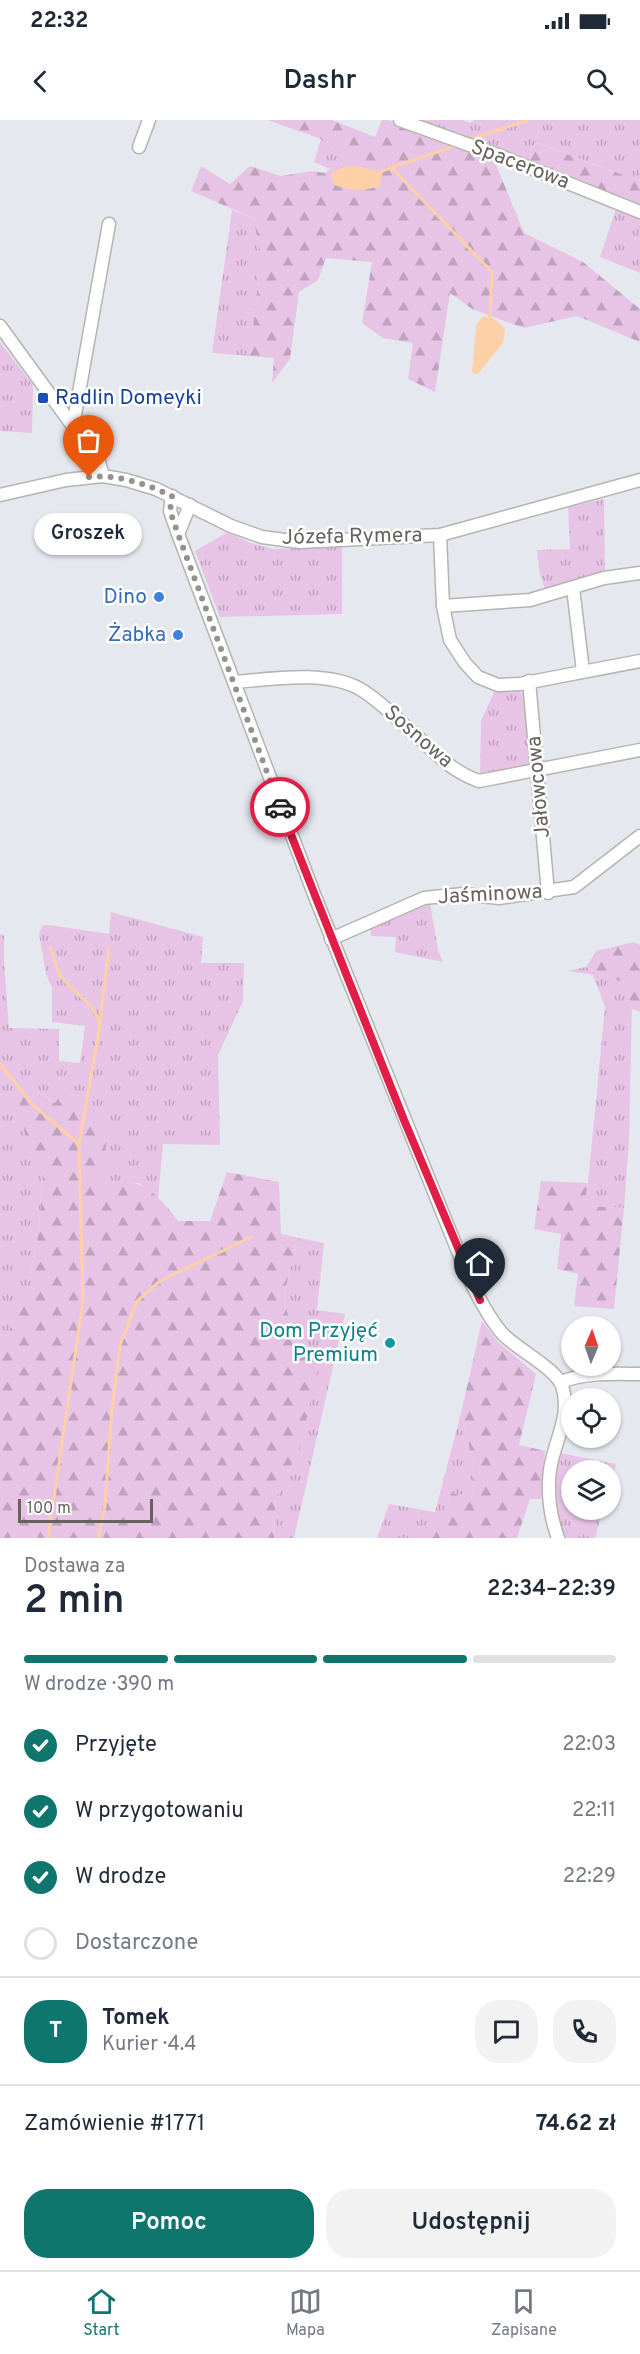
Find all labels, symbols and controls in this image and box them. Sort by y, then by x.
text: 22:32 [30,8,88,35]
text: Dashr [283,64,357,98]
icon: back [24,65,57,98]
icon: search [583,65,616,98]
street label: Spacerowa [467,134,573,196]
place label: Radlin Domeyki [55,385,202,412]
marker: Radlin Domeyki [36,391,50,405]
pin [63,415,114,477]
icon: bag [72,424,105,457]
callout: Groszek [35,513,143,555]
text: Groszek [51,521,125,547]
street label: Józefa Rymera [281,522,423,552]
place label: Dino [103,584,147,611]
marker: Dino [152,590,166,604]
place label: Żabka [108,622,166,649]
marker: Żabka [171,628,185,642]
street label: Sosnowa [378,700,458,774]
street label: Jałowcowa [521,735,557,839]
courier [250,777,310,837]
icon: car [264,791,297,824]
street label: Jaśminowa [437,879,543,911]
pin [454,1238,505,1300]
icon: home [463,1247,496,1280]
north arrow [561,1316,621,1376]
map controls [561,1316,621,1520]
place label: Dom Przyjęć Premium [259,1318,378,1369]
marker: Dom Przyjęć Premium [383,1336,397,1350]
button: locate [561,1388,621,1448]
button: layers [561,1460,621,1520]
scale bar [18,1496,153,1524]
text: 100 m [27,1499,71,1519]
text: Dostawa za [24,1554,125,1580]
text: 22:34–22:39 [487,1576,616,1603]
text: 2 min [24,1578,125,1627]
text: W drodze · 390 m [24,1672,174,1698]
icon: check [24,1729,57,1762]
text: Przyjęte [75,1732,157,1759]
text: 22:03 [562,1732,616,1758]
icon: check [24,1795,57,1828]
text: W przygotowaniu [75,1798,244,1825]
text: 22:11 [572,1798,616,1824]
icon: check [24,1861,57,1894]
text: W drodze [75,1864,166,1891]
text: 22:29 [563,1864,616,1890]
text: Dostarczone [75,1930,198,1957]
button: chat [475,2000,538,2063]
button: phone [553,2000,616,2063]
text: Tomek [102,2005,170,2032]
text: T [49,2018,62,2045]
text: Kurier · 4.4 [102,2032,197,2058]
text: Zamówienie #1771 [24,2111,205,2138]
text: 74.62 zł [536,2111,616,2138]
button: Pomoc [24,2189,314,2258]
button: Udostępnij [326,2189,616,2258]
tab: Start [83,2285,120,2341]
tab: Mapa [286,2285,325,2341]
tab: Zapisane [491,2285,557,2341]

